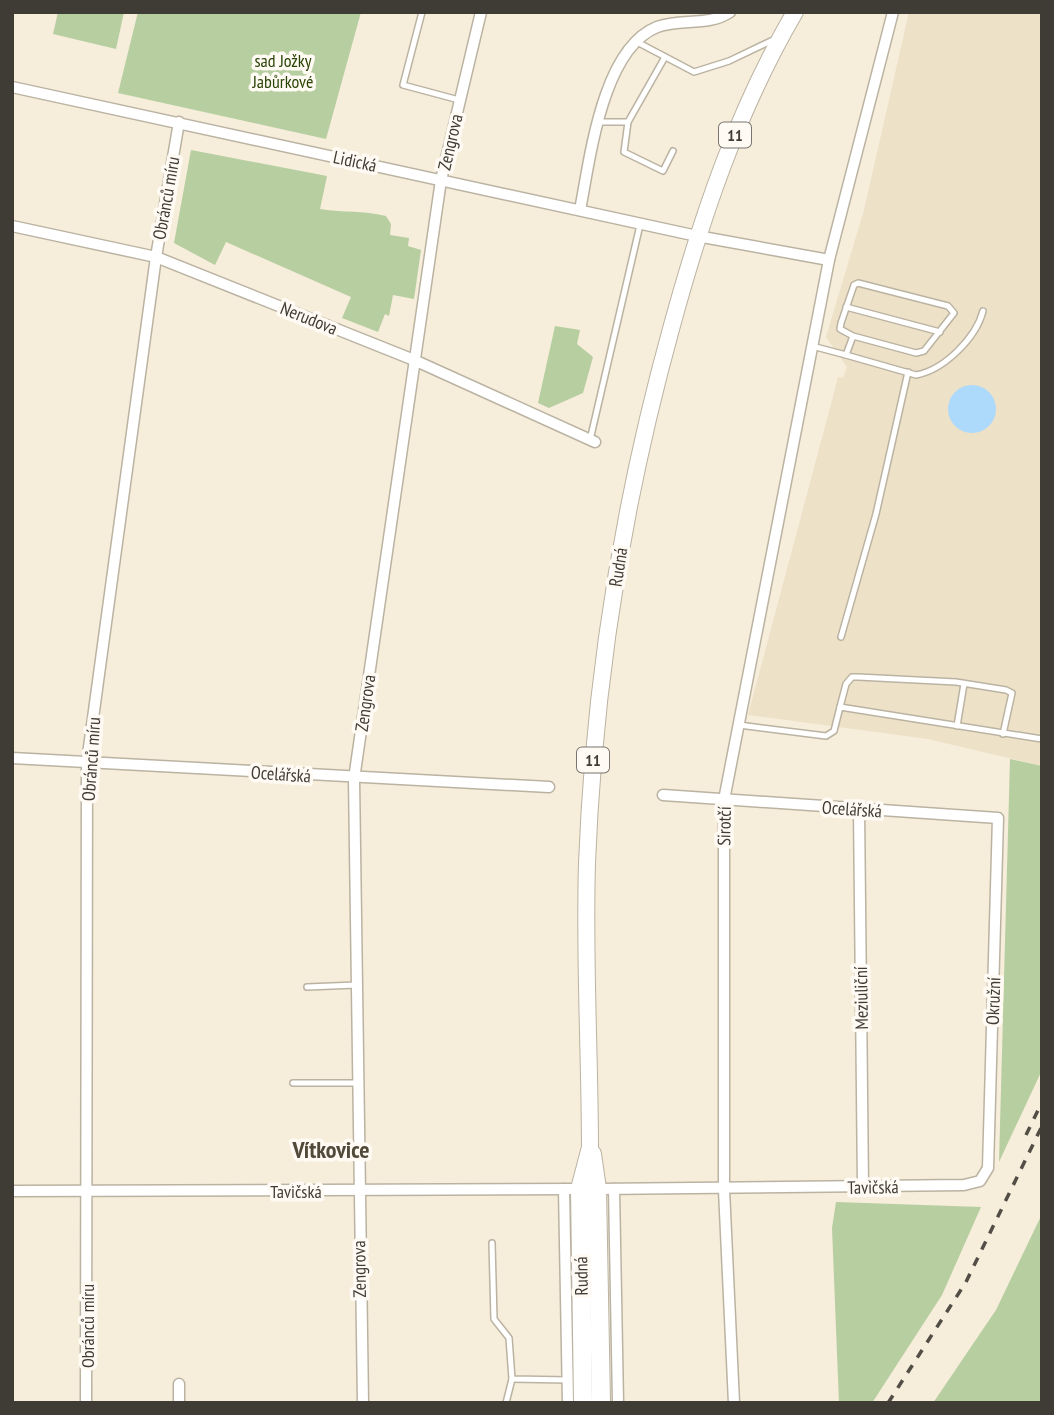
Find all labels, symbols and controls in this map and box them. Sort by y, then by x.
park label: sad Jožky Jabůrkové [252,49,313,93]
street label: Zengrova [432,112,468,172]
road number: 11 [719,122,751,148]
street label: Lidická [331,145,379,177]
street label: Obránců míru [147,155,185,241]
street label: Nerudova [277,296,341,340]
street label: Rudná [604,546,632,588]
street label: Zengrova [350,673,380,733]
street label: Obránců míru [77,716,105,802]
road number: 11 [577,748,609,772]
street label: Ocelářská [250,760,312,788]
street label: Ocelářská [821,795,883,823]
street label: Sirotčí [712,806,736,846]
street label: Meziuliční [849,966,873,1030]
street label: Okružní [981,977,1005,1025]
district label: Vítkovice [291,1134,370,1165]
street label: Tavičská [847,1175,899,1199]
street label: Tavičská [270,1180,322,1203]
street label: Zengrova [347,1240,371,1298]
street label: Rudná [569,1256,593,1296]
street label: Obránců míru [76,1284,99,1368]

